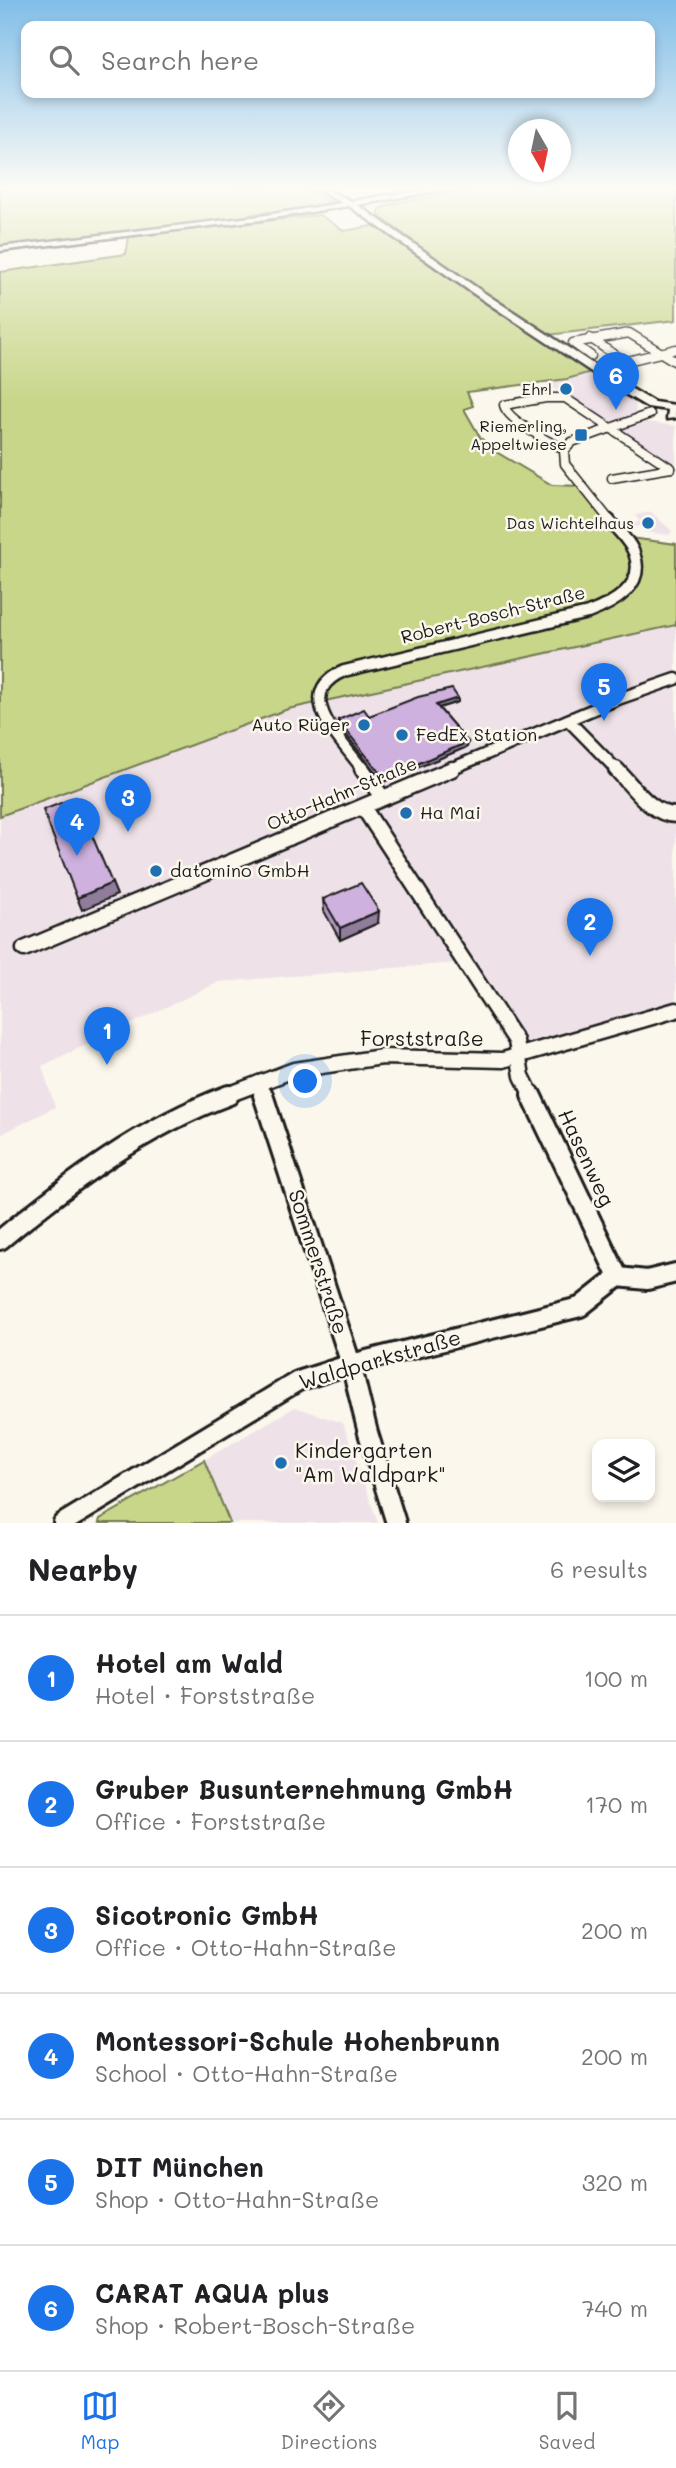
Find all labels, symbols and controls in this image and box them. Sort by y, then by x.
search box [21,21,655,98]
icon: search [45,41,83,79]
text: Search here [101,43,259,77]
north arrow [508,119,571,182]
pin: 6 [593,352,639,410]
place label: Ehrl [522,378,552,399]
marker: Ehrl [558,381,574,397]
place label: Riemerling, Appeltwiese [470,415,567,454]
marker: Riemerling, Appeltwiese [573,427,589,443]
place label: Das Wichtelhaus [506,512,634,533]
marker: Das Wichtelhaus [640,515,656,531]
street label: Robert-Bosch-Straße [398,580,587,649]
pin: 5 [581,663,627,721]
place label: Auto Rüger [251,712,350,736]
marker: Auto Rüger [356,717,372,733]
place label: FedEx Station [416,722,537,746]
marker: FedEx Station [394,727,410,743]
street label: Otto-Hahn-Straße [263,751,420,836]
pin: 3 [105,774,151,832]
pin: 4 [54,798,100,856]
place label: Ha Mai [420,800,481,824]
marker: Ha Mai [398,805,414,821]
place label: datomino GmbH [170,858,309,882]
marker: datomino GmbH [148,863,164,879]
pin: 2 [567,898,613,956]
pin: 1 [84,1007,130,1065]
street label: Forststraße [360,1024,484,1051]
your location [288,1064,322,1098]
street label: Hasenweg [553,1104,622,1210]
street label: Sommerstraße [283,1186,356,1337]
street label: Waldparkstraße [295,1323,464,1395]
place label: Kindergarten "Am Waldpark" [295,1436,446,1487]
map controls [592,1439,655,1502]
button: layers [592,1439,655,1502]
marker: Kindergarten "Am Waldpark" [273,1455,289,1471]
text: Nearby [28,1549,138,1589]
text: 6 results [550,1554,648,1584]
text: Hotel am Wald [95,1646,283,1680]
text: 1 [46,1663,56,1693]
text: 100 m [584,1663,648,1693]
text: Hotel · Forststraße [95,1680,315,1710]
text: Gruber Busunternehmung GmbH [95,1772,513,1806]
text: 2 [45,1789,57,1819]
text: 170 m [585,1789,648,1819]
text: Office · Forststraße [95,1806,326,1836]
text: Sicotronic GmbH [95,1898,319,1932]
text: 3 [44,1915,58,1945]
text: 200 m [581,1915,648,1945]
text: Office · Otto-Hahn-Straße [95,1932,396,1962]
text: Montessori-Schule Hohenbrunn [95,2024,500,2058]
text: 4 [44,2041,58,2071]
text: 200 m [581,2041,648,2071]
text: School · Otto-Hahn-Straße [95,2058,398,2088]
text: DIT München [95,2150,264,2184]
text: 5 [44,2167,58,2197]
text: 320 m [582,2167,648,2197]
text: Shop · Otto-Hahn-Straße [95,2184,379,2214]
text: CARAT AQUA plus [95,2276,329,2310]
text: 6 [44,2293,58,2323]
text: 740 m [582,2293,648,2323]
text: Shop · Robert-Bosch-Straße [95,2310,415,2340]
tab: Map [81,2387,119,2454]
tab: Directions [281,2387,377,2454]
tab: Saved [539,2387,595,2454]

